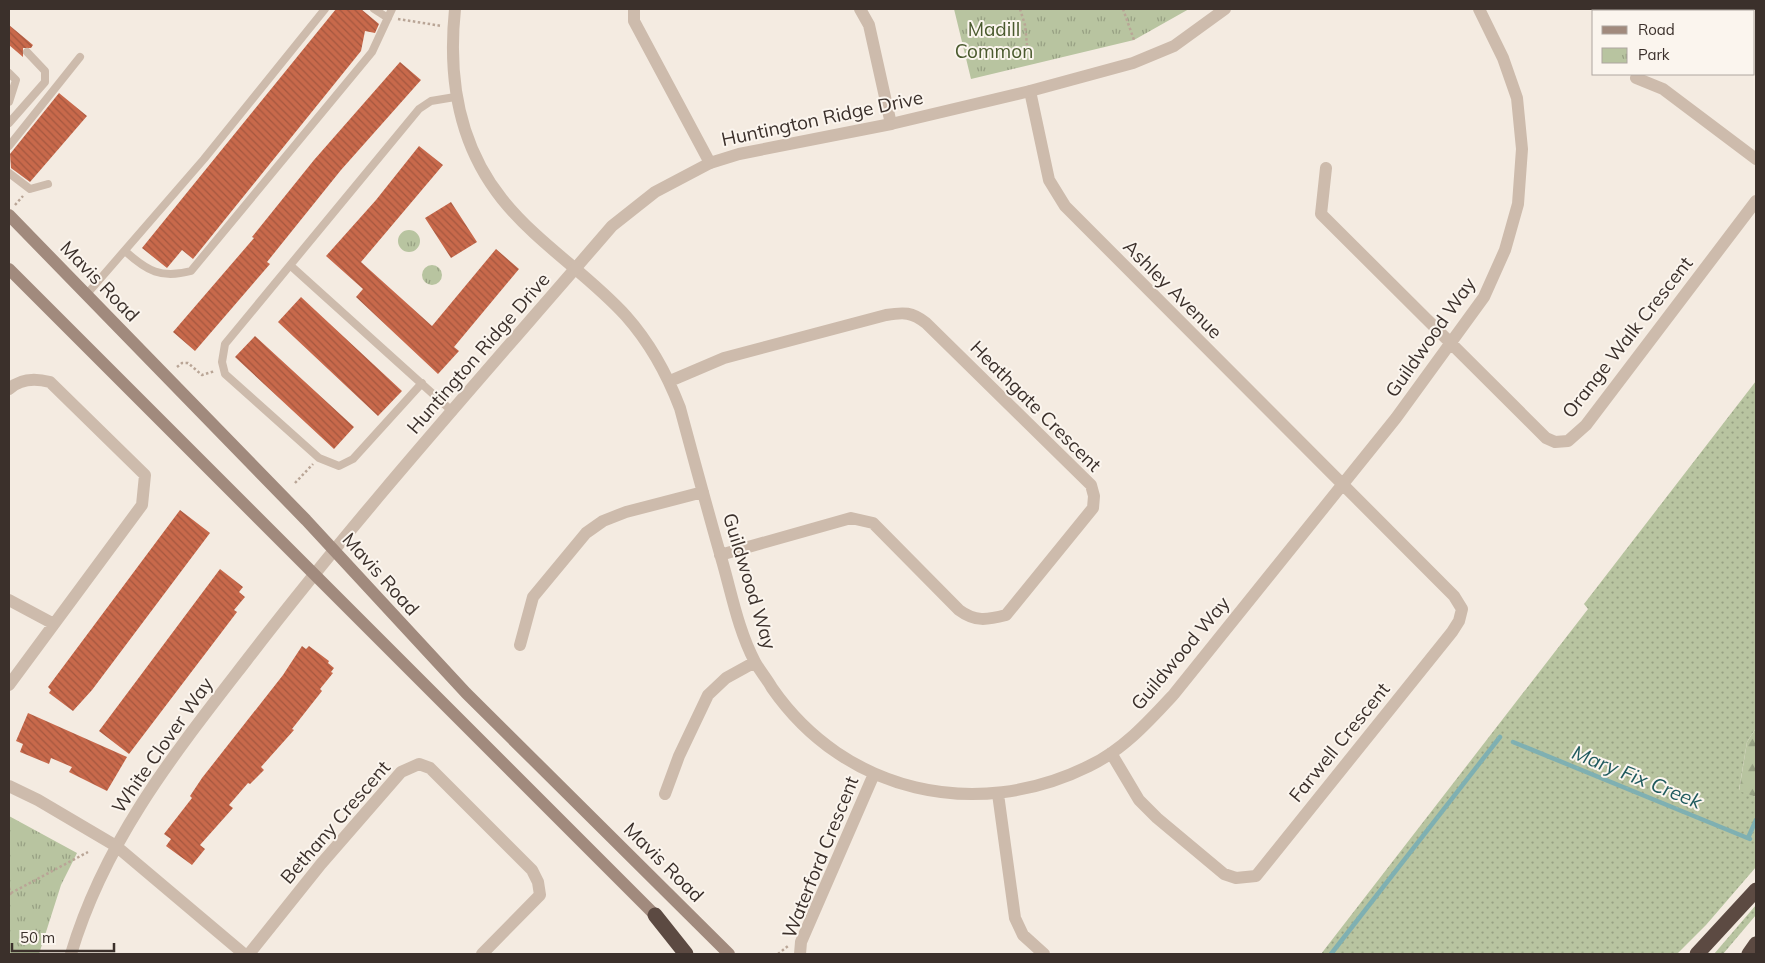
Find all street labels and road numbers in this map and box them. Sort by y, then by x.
street label: Huntington Ridge Drive [719,85,925,151]
street label: Ashley Avenue [1118,234,1228,344]
street label: Mavis Road [56,236,144,326]
street label: Orange Walk Crescent [1556,251,1698,423]
street label: Huntington Ridge Drive [401,268,555,438]
street label: Guildwood Way [1380,272,1480,402]
street label: Heathgate Crescent [965,335,1107,477]
street label: Guildwood Way [718,510,782,652]
street label: Mavis Road [338,528,424,620]
street label: Guildwood Way [1125,591,1235,715]
street label: White Clover Way [106,672,218,818]
street label: Farwell Crescent [1283,677,1395,807]
street label: Bethany Crescent [275,755,395,889]
street label: Waterford Crescent [777,772,864,942]
street label: Mavis Road [619,817,709,907]

